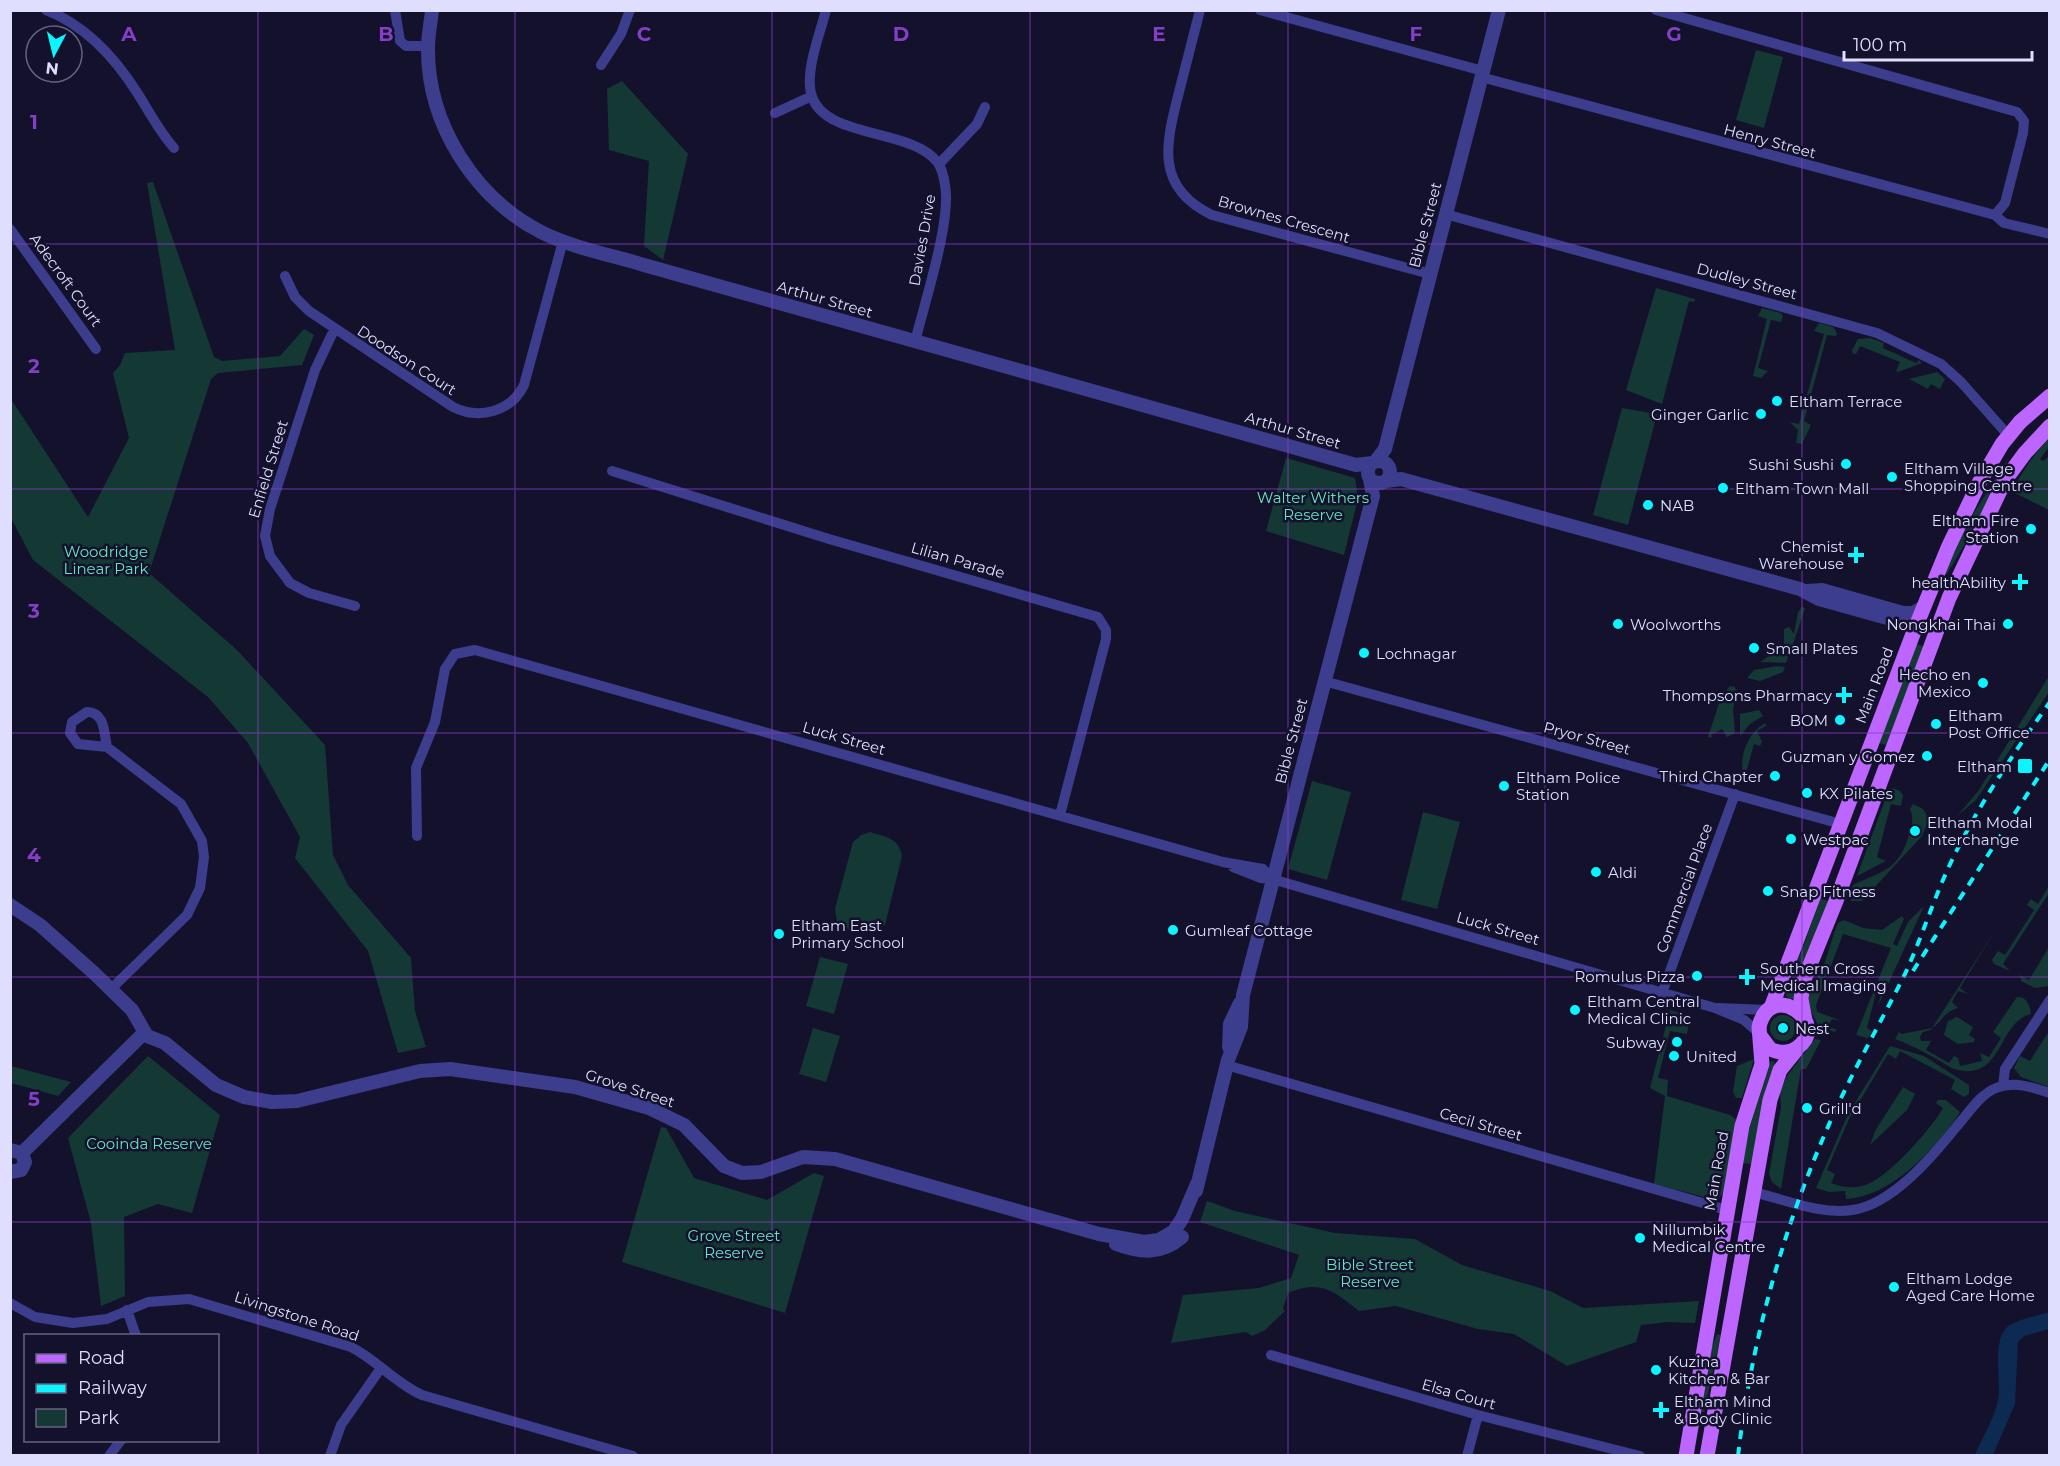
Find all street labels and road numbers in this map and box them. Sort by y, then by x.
street label: Henry Street [1722,120,1818,162]
street label: Bible Street [1404,180,1446,270]
street label: Brownes Crescent [1216,191,1352,247]
street label: Davies Drive [905,193,939,287]
street label: Adecroft Court [26,230,106,330]
street label: Dudley Street [1695,258,1799,304]
street label: Arthur Street [775,276,875,322]
street label: Doodson Court [354,321,460,399]
street label: Arthur Street [1243,407,1343,453]
street label: Enfield Street [244,418,292,520]
street label: Lilian Parade [909,538,1007,582]
street label: Main Road [1851,644,1897,726]
street label: Bible Street [1270,696,1312,786]
street label: Luck Street [800,717,888,759]
street label: Pryor Street [1542,717,1632,759]
street label: Commercial Place [1652,821,1716,955]
street label: Luck Street [1454,907,1542,949]
street label: Grove Street [583,1065,677,1111]
street label: Cecil Street [1438,1103,1524,1145]
street label: Main Road [1700,1130,1732,1212]
street label: Livingstone Road [232,1287,362,1345]
street label: Elsa Court [1420,1374,1498,1414]

